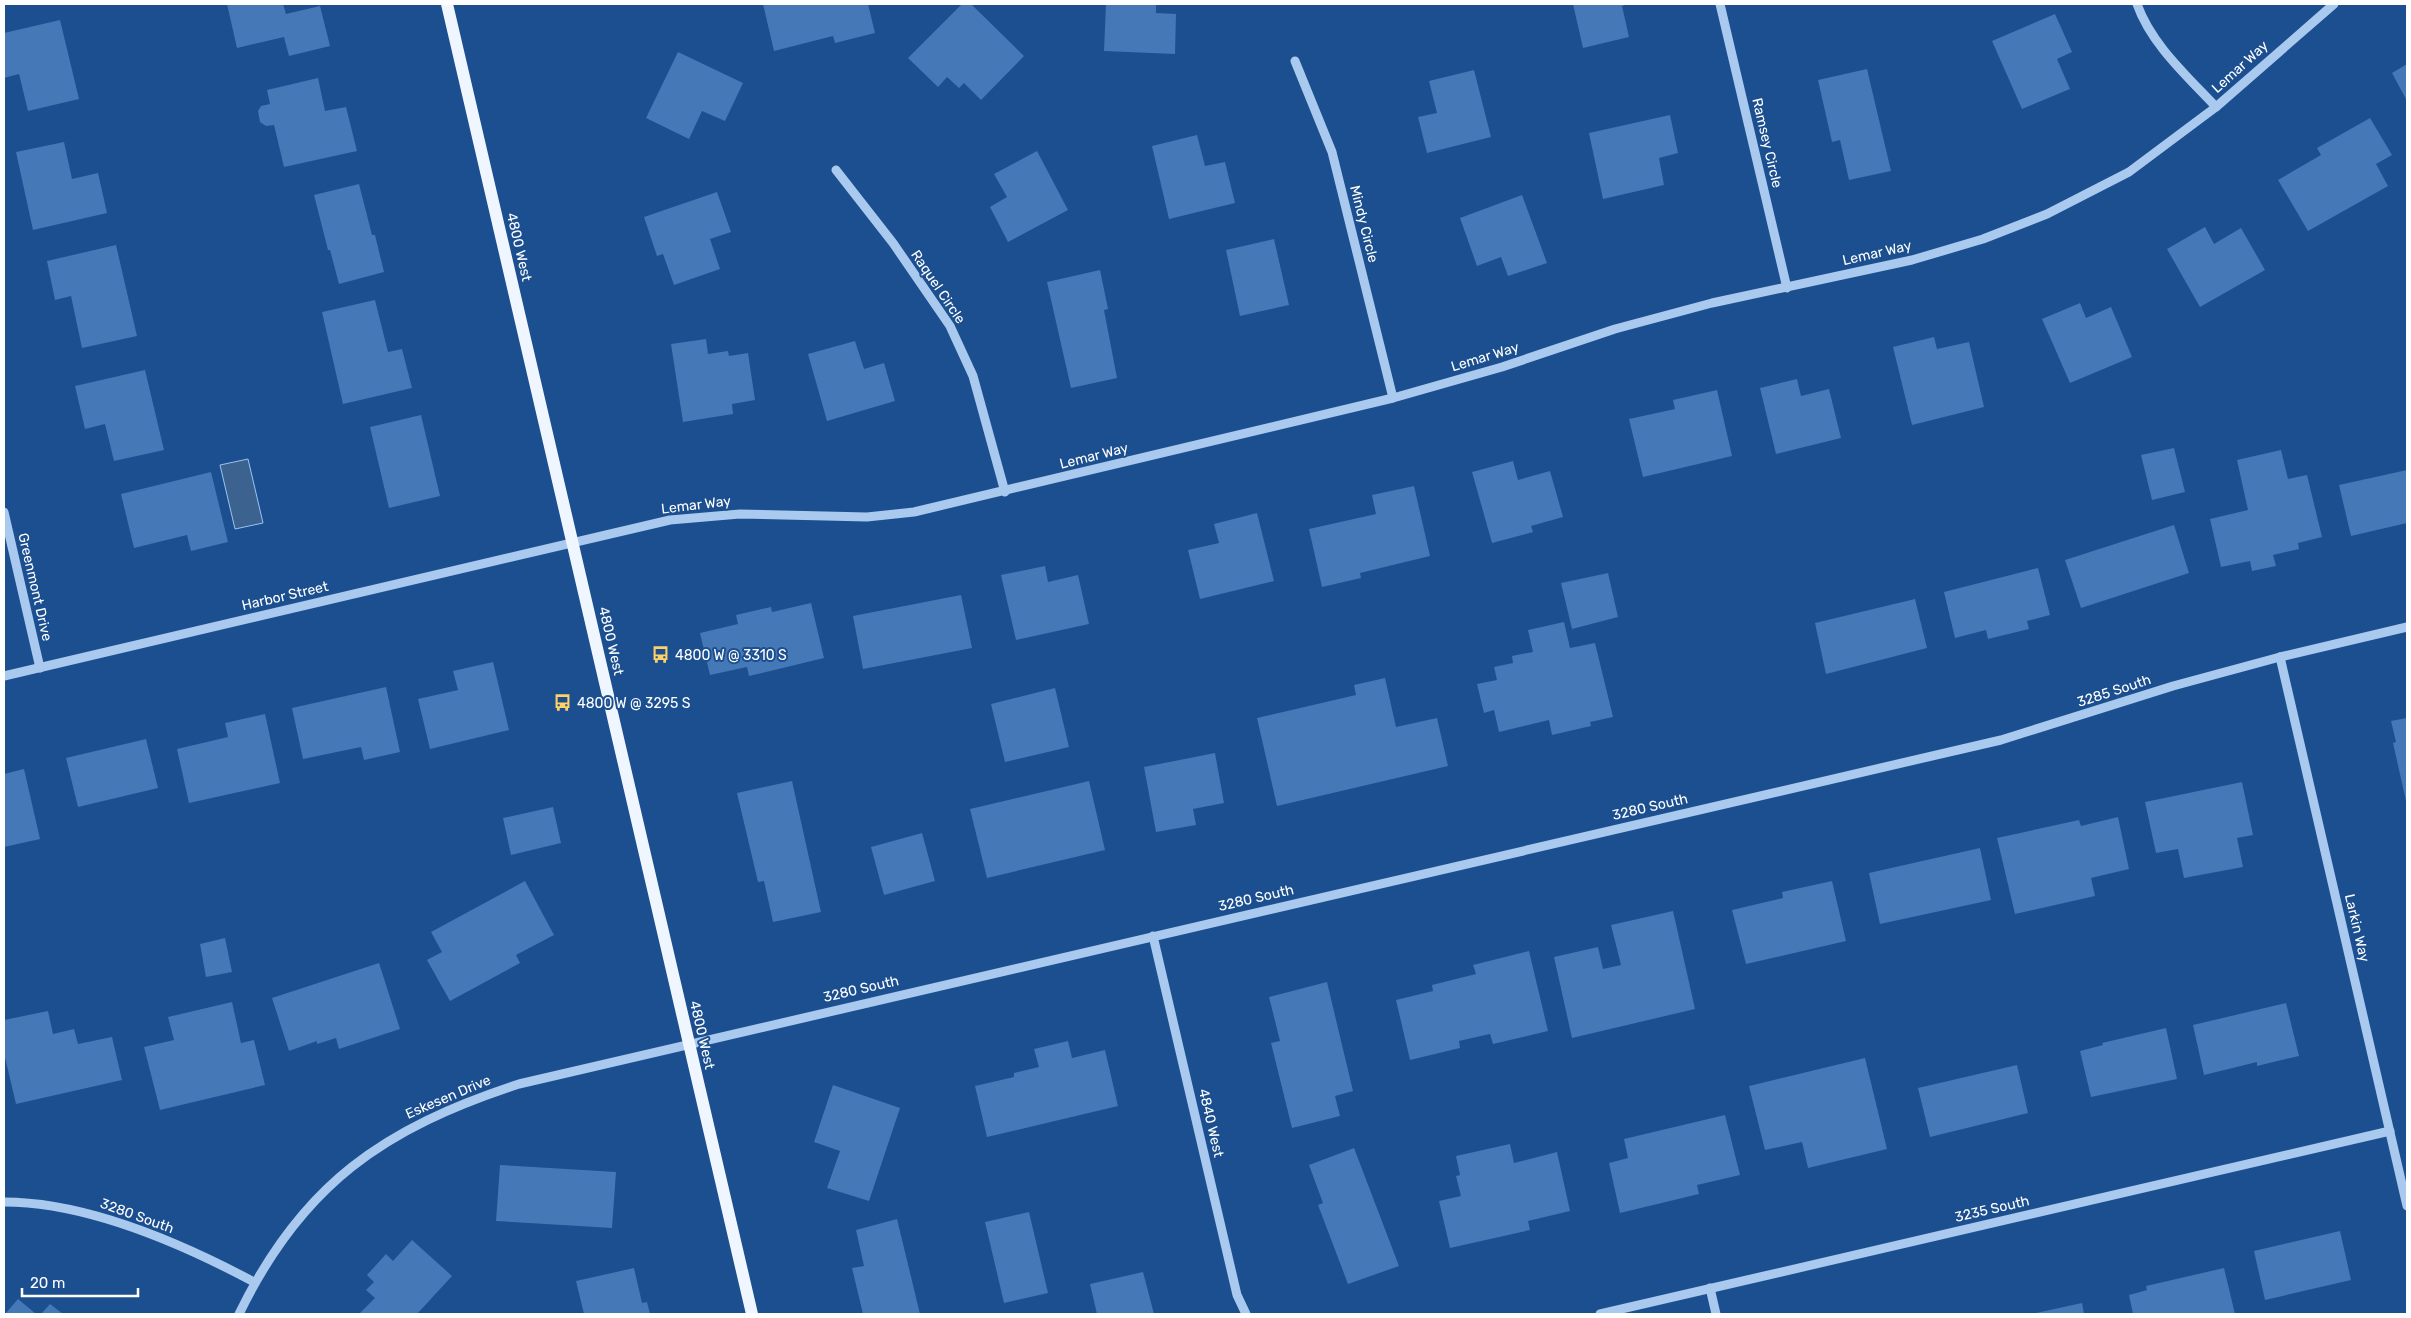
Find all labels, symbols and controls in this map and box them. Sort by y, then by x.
street label: Lemar Way [2208,37,2272,97]
street label: Ramsey Circle [1748,96,1786,190]
street label: Mindy Circle [1346,184,1382,265]
street label: 4800 West [503,211,535,283]
street label: Lemar Way [1841,237,1913,269]
street label: Raquel Circle [907,247,969,327]
street label: Lemar Way [1449,339,1521,375]
street label: Lemar Way [1058,439,1130,473]
street label: Lemar Way [660,492,732,518]
street label: Greenmont Drive [14,531,56,643]
street label: Harbor Street [240,578,330,614]
street label: 4800 West [595,605,627,677]
bus stop icon: 4800 W @ 3310 S [651,645,671,665]
place label: 4800 W @ 3310 S [675,647,787,664]
street label: 3285 South [2075,671,2153,711]
bus stop icon: 4800 W @ 3295 S [553,693,573,713]
place label: 4800 W @ 3295 S [577,695,691,712]
street label: 3280 South [1611,790,1689,824]
street label: 3280 South [1217,881,1295,915]
street label: Larkin Way [2341,892,2373,964]
street label: 3280 South [822,972,900,1006]
street label: 4800 West [686,999,718,1071]
street label: Eskesen Drive [403,1071,493,1123]
street label: 4840 West [1195,1087,1227,1159]
street label: 3235 South [1953,1192,2031,1226]
street label: 3280 South [98,1195,176,1237]
scale bar [22,1266,139,1298]
text: 20 m [30,1274,65,1292]

